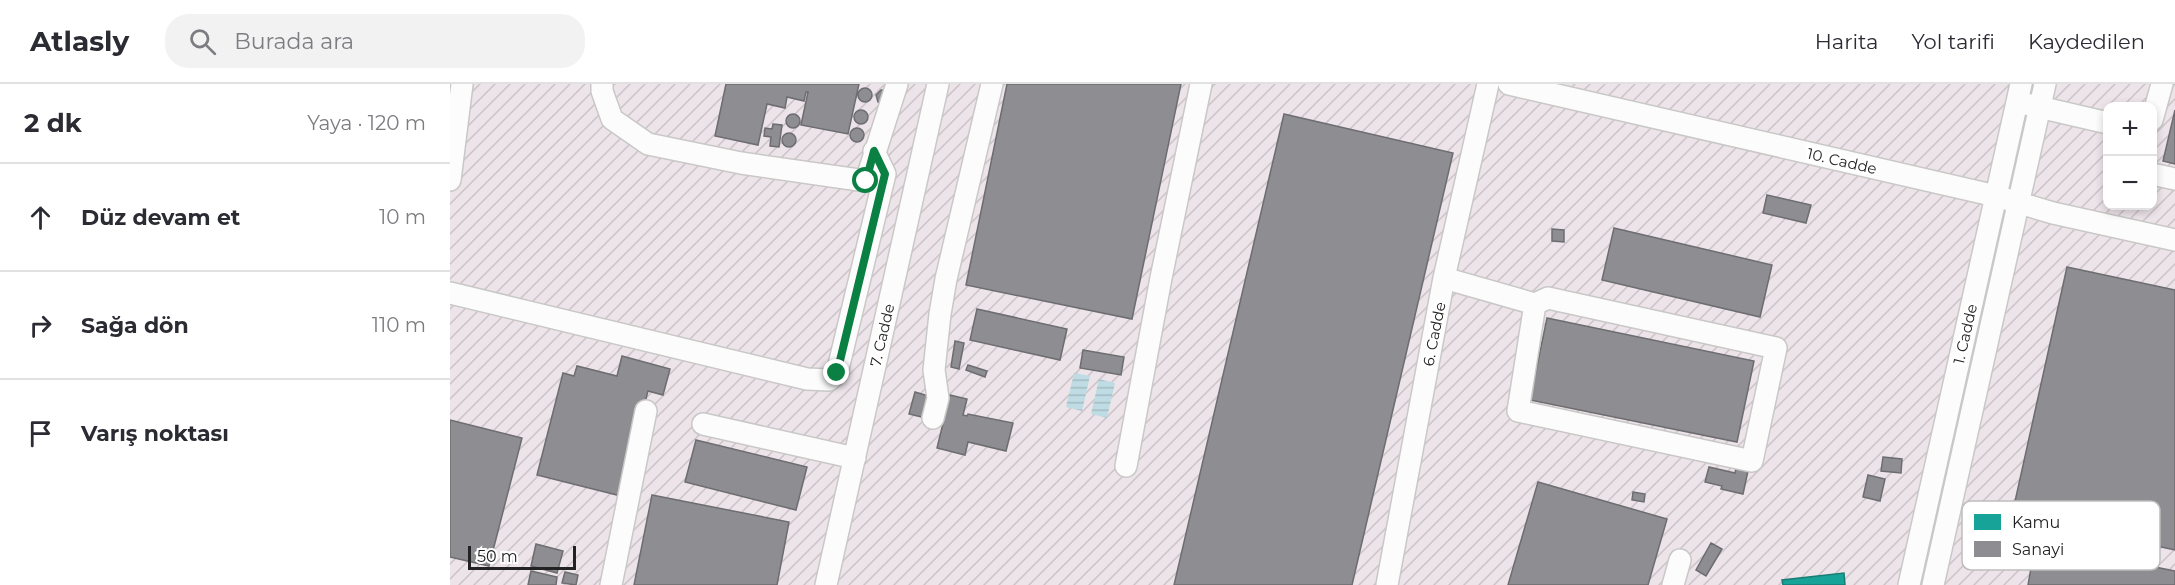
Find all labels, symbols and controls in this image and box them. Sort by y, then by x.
search box [165,14,585,68]
text: Atlasly [30,24,129,58]
icon: search [186,25,219,58]
text: Burada ara [234,28,354,55]
text: Harita [1815,29,1878,54]
text: Yol tarifi [1911,29,1995,54]
text: Kaydedilen [2028,29,2145,54]
map controls [2103,102,2157,210]
button: + [2103,102,2157,156]
text: 2 dk [24,107,82,139]
text: Yaya · 120 m [307,111,426,135]
street label: 10. Cadde [1805,144,1879,178]
button: − [2103,156,2157,210]
route start [852,167,878,193]
icon: ahead [24,201,57,234]
text: Düz devam et [81,204,240,231]
text: 10 m [379,205,426,229]
street label: 6. Cadde [1418,300,1450,368]
street label: 7. Cadde [866,302,898,368]
street label: 1. Cadde [1949,302,1981,366]
icon: right [24,309,57,342]
text: Sağa dön [81,312,189,339]
text: 110 m [372,313,426,337]
route end [823,359,849,385]
icon: arrive [24,417,57,450]
text: Varış noktası [81,420,229,447]
legend [1962,501,2160,570]
text: Kamu [2012,513,2060,532]
text: Sanayi [2012,540,2064,559]
scale bar [468,543,576,570]
text: 50 m [477,547,518,566]

